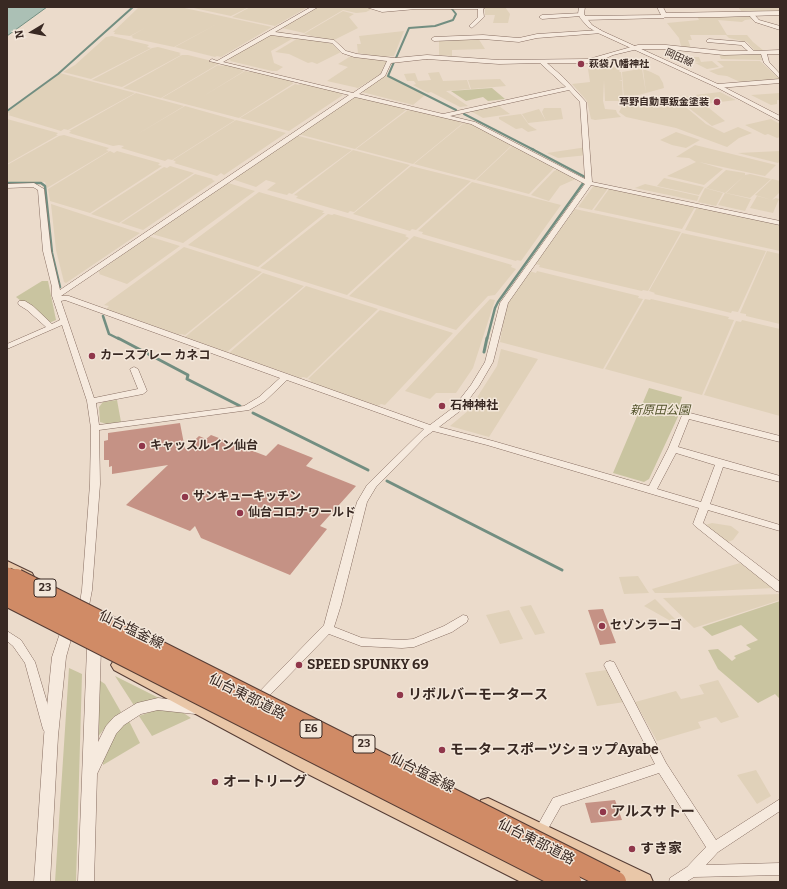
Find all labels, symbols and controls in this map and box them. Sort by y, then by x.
north arrow [12,12,52,52]
text: N [13,29,27,39]
street label: 岡田線 [663,46,695,70]
place label: 萩袋八幡神社 [589,58,649,70]
marker: 萩袋八幡神社 [576,59,586,69]
place label: 草野自動車鈑金塗装 [619,96,709,108]
marker: 草野自動車鈑金塗装 [712,97,722,107]
place label: カースプレー カネコ [100,349,210,363]
marker: カースプレー カネコ [87,351,97,361]
place label: 石神神社 [450,399,498,413]
marker: 石神神社 [437,401,447,411]
park label: 新原田公園 [630,404,690,418]
place label: キャッスルイン仙台 [150,439,258,453]
marker: キャッスルイン仙台 [137,441,147,451]
place label: サンキューキッチン [193,490,301,504]
marker: サンキューキッチン [180,492,190,502]
place label: 仙台コロナワールド [248,506,356,520]
marker: 仙台コロナワールド [235,508,245,518]
road number: 23 [34,579,56,597]
street label: 仙台塩釜線 [96,607,166,653]
place label: セゾンラーゴ [610,619,682,633]
marker: セゾンラーゴ [597,621,607,631]
place label: SPEED SPUNKY 69 [307,657,429,673]
marker: SPEED SPUNKY 69 [294,660,304,670]
street label: 仙台東部道路 [206,670,288,724]
place label: リボルバーモータース [408,687,548,703]
marker: リボルバーモータース [395,690,405,700]
road number: E6 [300,720,322,738]
road number: 23 [353,735,375,753]
place label: モータースポーツショップAyabe [450,742,659,758]
marker: モータースポーツショップAyabe [437,745,447,755]
street label: 仙台塩釜線 [387,750,457,796]
place label: オートリーグ [223,774,307,790]
marker: オートリーグ [210,777,220,787]
place label: アルスサトー [611,804,695,820]
marker: アルスサトー [598,807,608,817]
street label: 仙台東部道路 [495,815,577,869]
place label: すき家 [640,841,682,857]
marker: すき家 [627,844,637,854]

